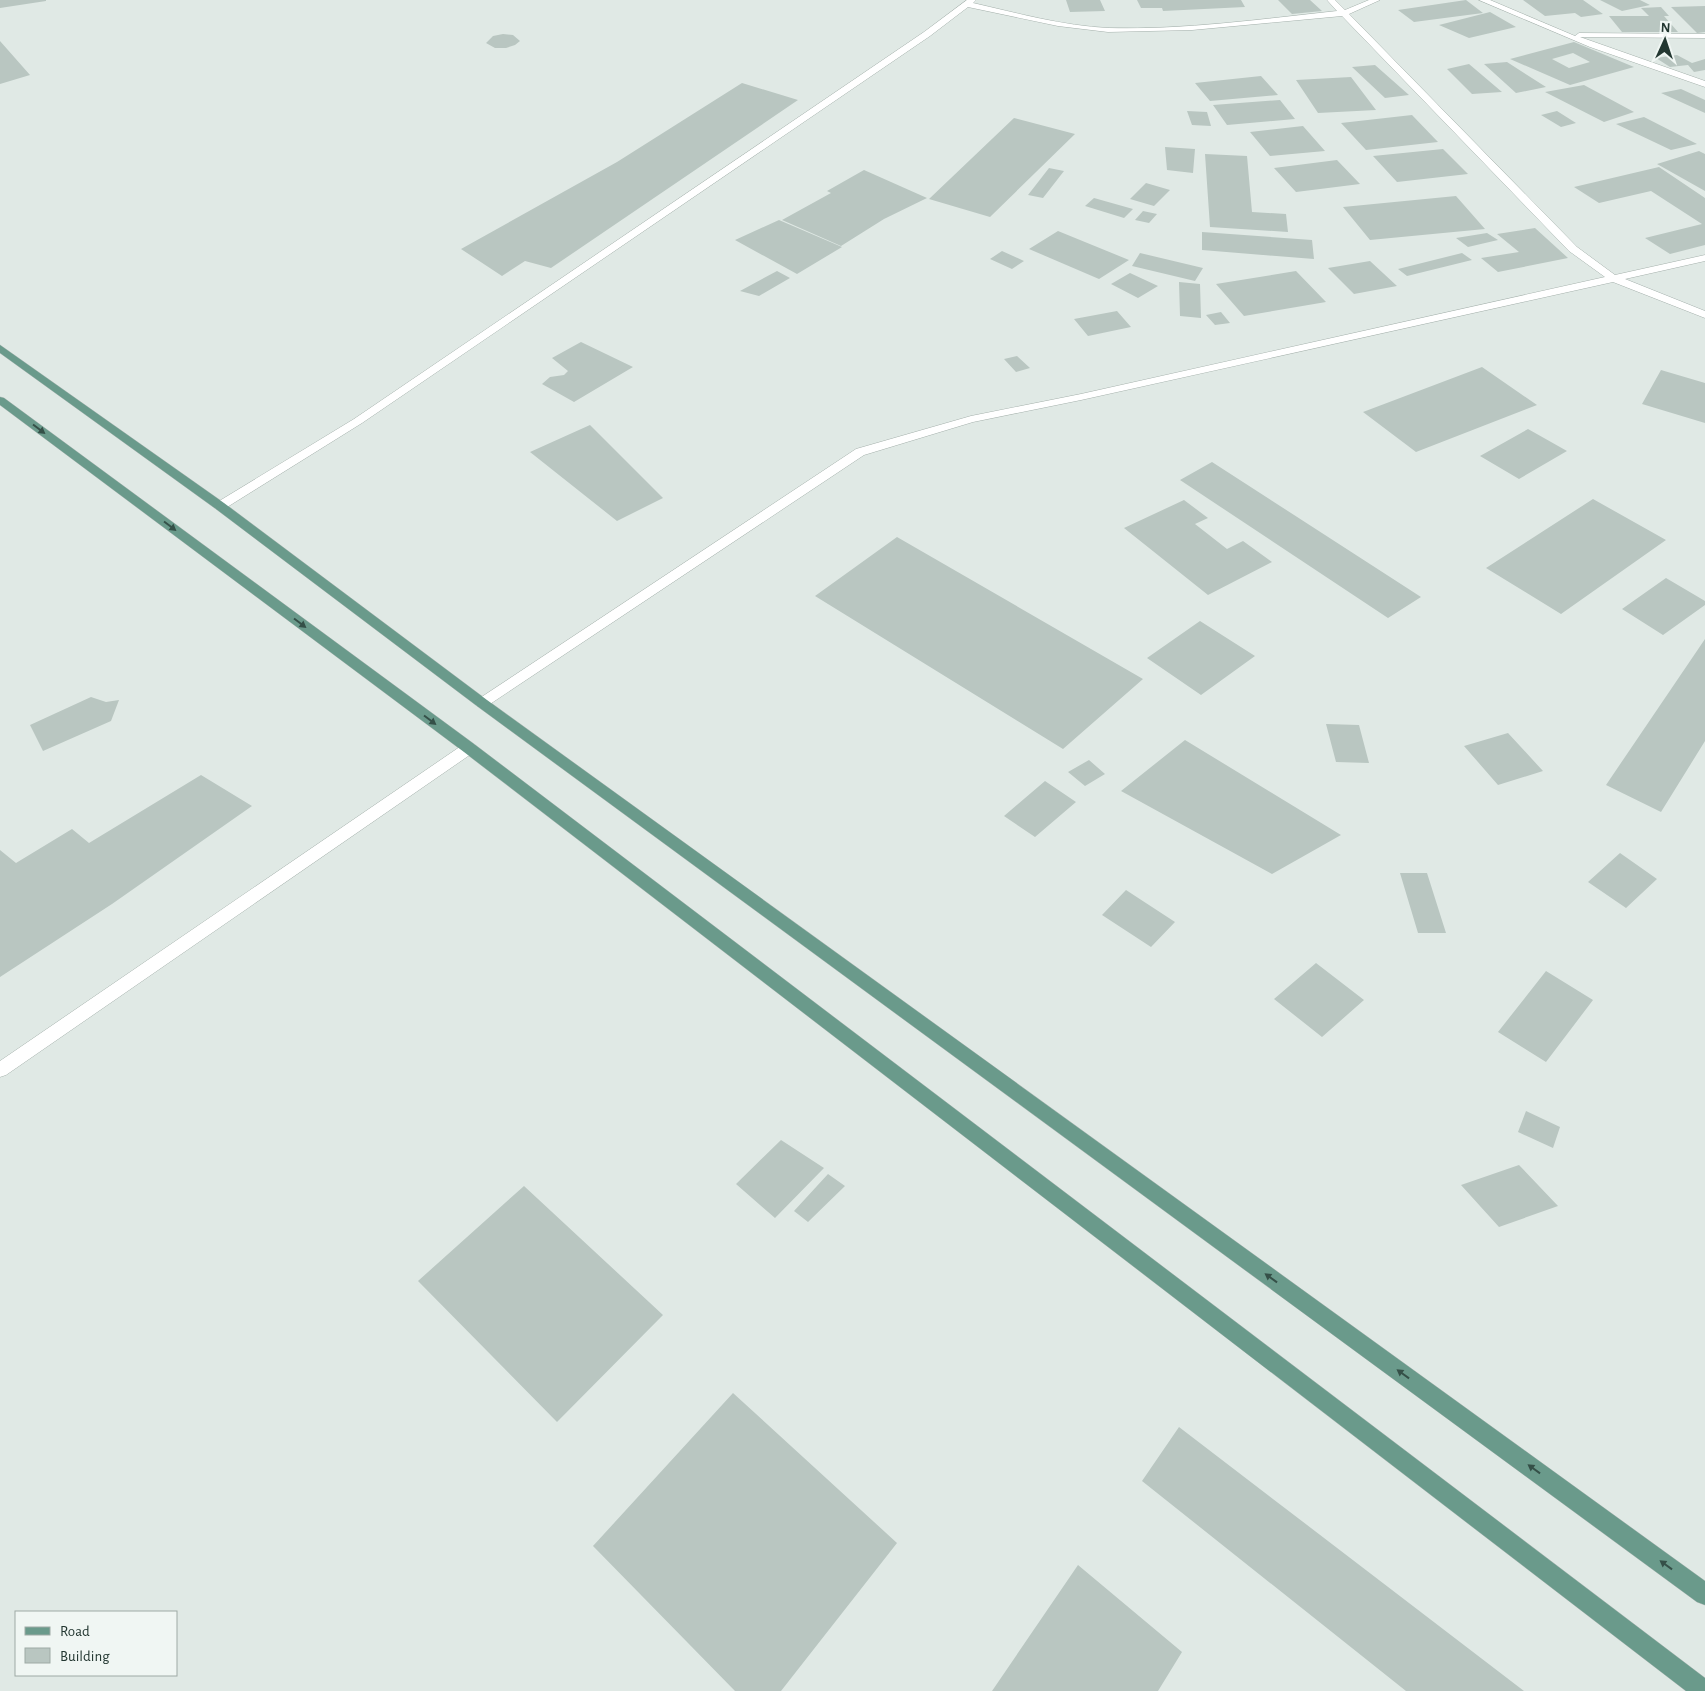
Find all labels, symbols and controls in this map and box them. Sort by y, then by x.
north arrow [1640,15,1690,65]
text: N [1660,21,1671,35]
one-way arrow [32,424,46,434]
one-way arrow [163,521,177,531]
one-way arrow [293,618,307,628]
one-way arrow [423,715,437,725]
one-way arrow [1264,1273,1278,1283]
one-way arrow [1396,1369,1410,1379]
one-way arrow [1527,1464,1541,1474]
one-way arrow [1659,1560,1672,1570]
legend [15,1611,178,1676]
text: Road [60,1624,90,1639]
text: Building [60,1649,110,1664]

